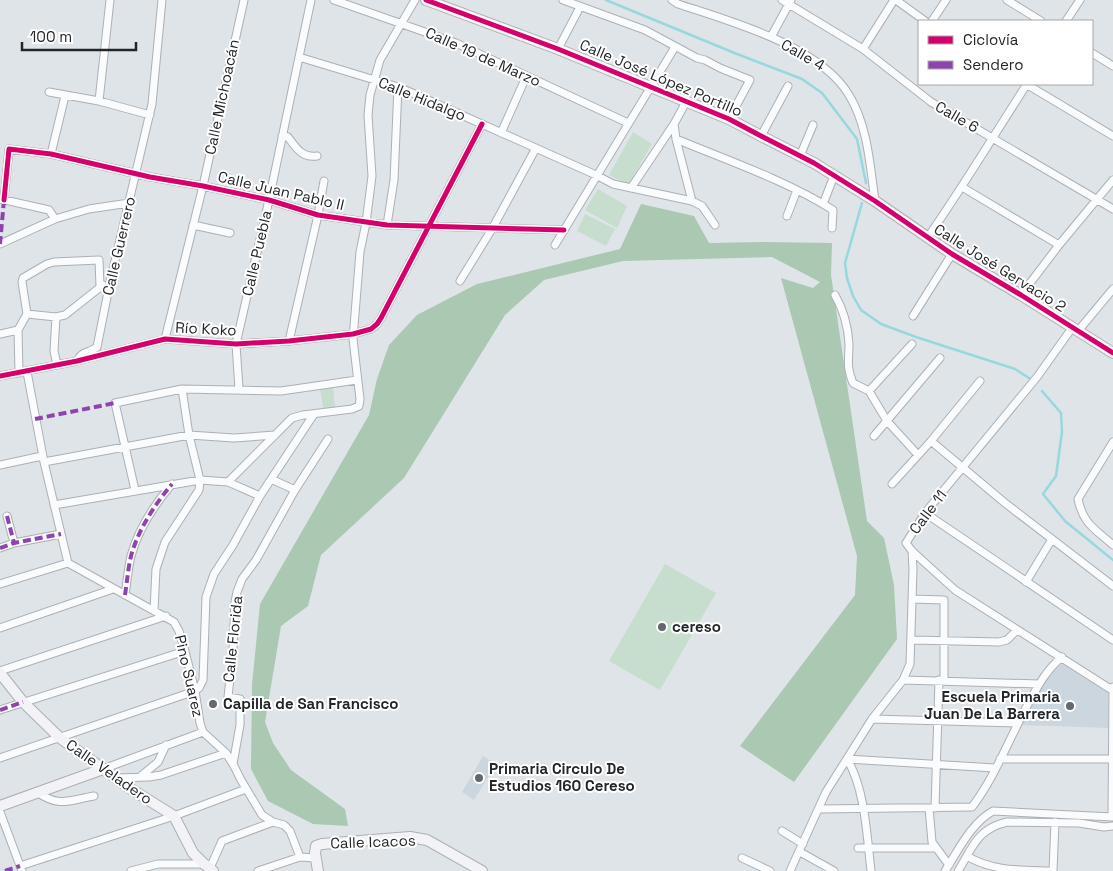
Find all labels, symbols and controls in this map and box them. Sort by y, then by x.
scale bar [22,20,136,52]
legend [918,20,1093,85]
street label: Calle 19 de Marzo [423,23,544,90]
text: 100 m [30,27,72,46]
text: Ciclovía [963,30,1019,49]
street label: Calle 4 [778,34,829,75]
street label: Calle José López Portillo [577,35,745,120]
street label: Calle Michoacán [200,37,243,156]
text: Sendero [963,55,1023,74]
street label: Calle Hidalgo [376,72,469,125]
street label: Calle 6 [932,96,983,137]
street label: Calle Juan Pablo II [216,167,346,214]
street label: Calle Guerrero [98,195,139,297]
street label: Calle Puebla [237,208,276,298]
street label: Calle José Gervacio 2 [931,219,1070,316]
street label: Río Koko [175,317,237,340]
street label: Calle 11 [905,486,951,538]
street label: Calle Florida [219,594,247,683]
place label: cereso [672,617,721,636]
marker: cereso [656,621,668,633]
street label: Pino Suarez [171,633,208,719]
place label: Escuela Primaria Juan De La Barrera [924,687,1060,723]
place label: Capilla de San Francisco [223,694,399,713]
marker: Capilla de San Francisco [207,698,219,710]
marker: Escuela Primaria Juan De La Barrera [1064,700,1076,712]
street label: Calle Veladero [62,735,156,808]
place label: Primaria Circulo De Estudios 160 Cereso [489,759,635,795]
marker: Primaria Circulo De Estudios 160 Cereso [473,772,485,784]
street label: Calle Icacos [330,831,416,852]

